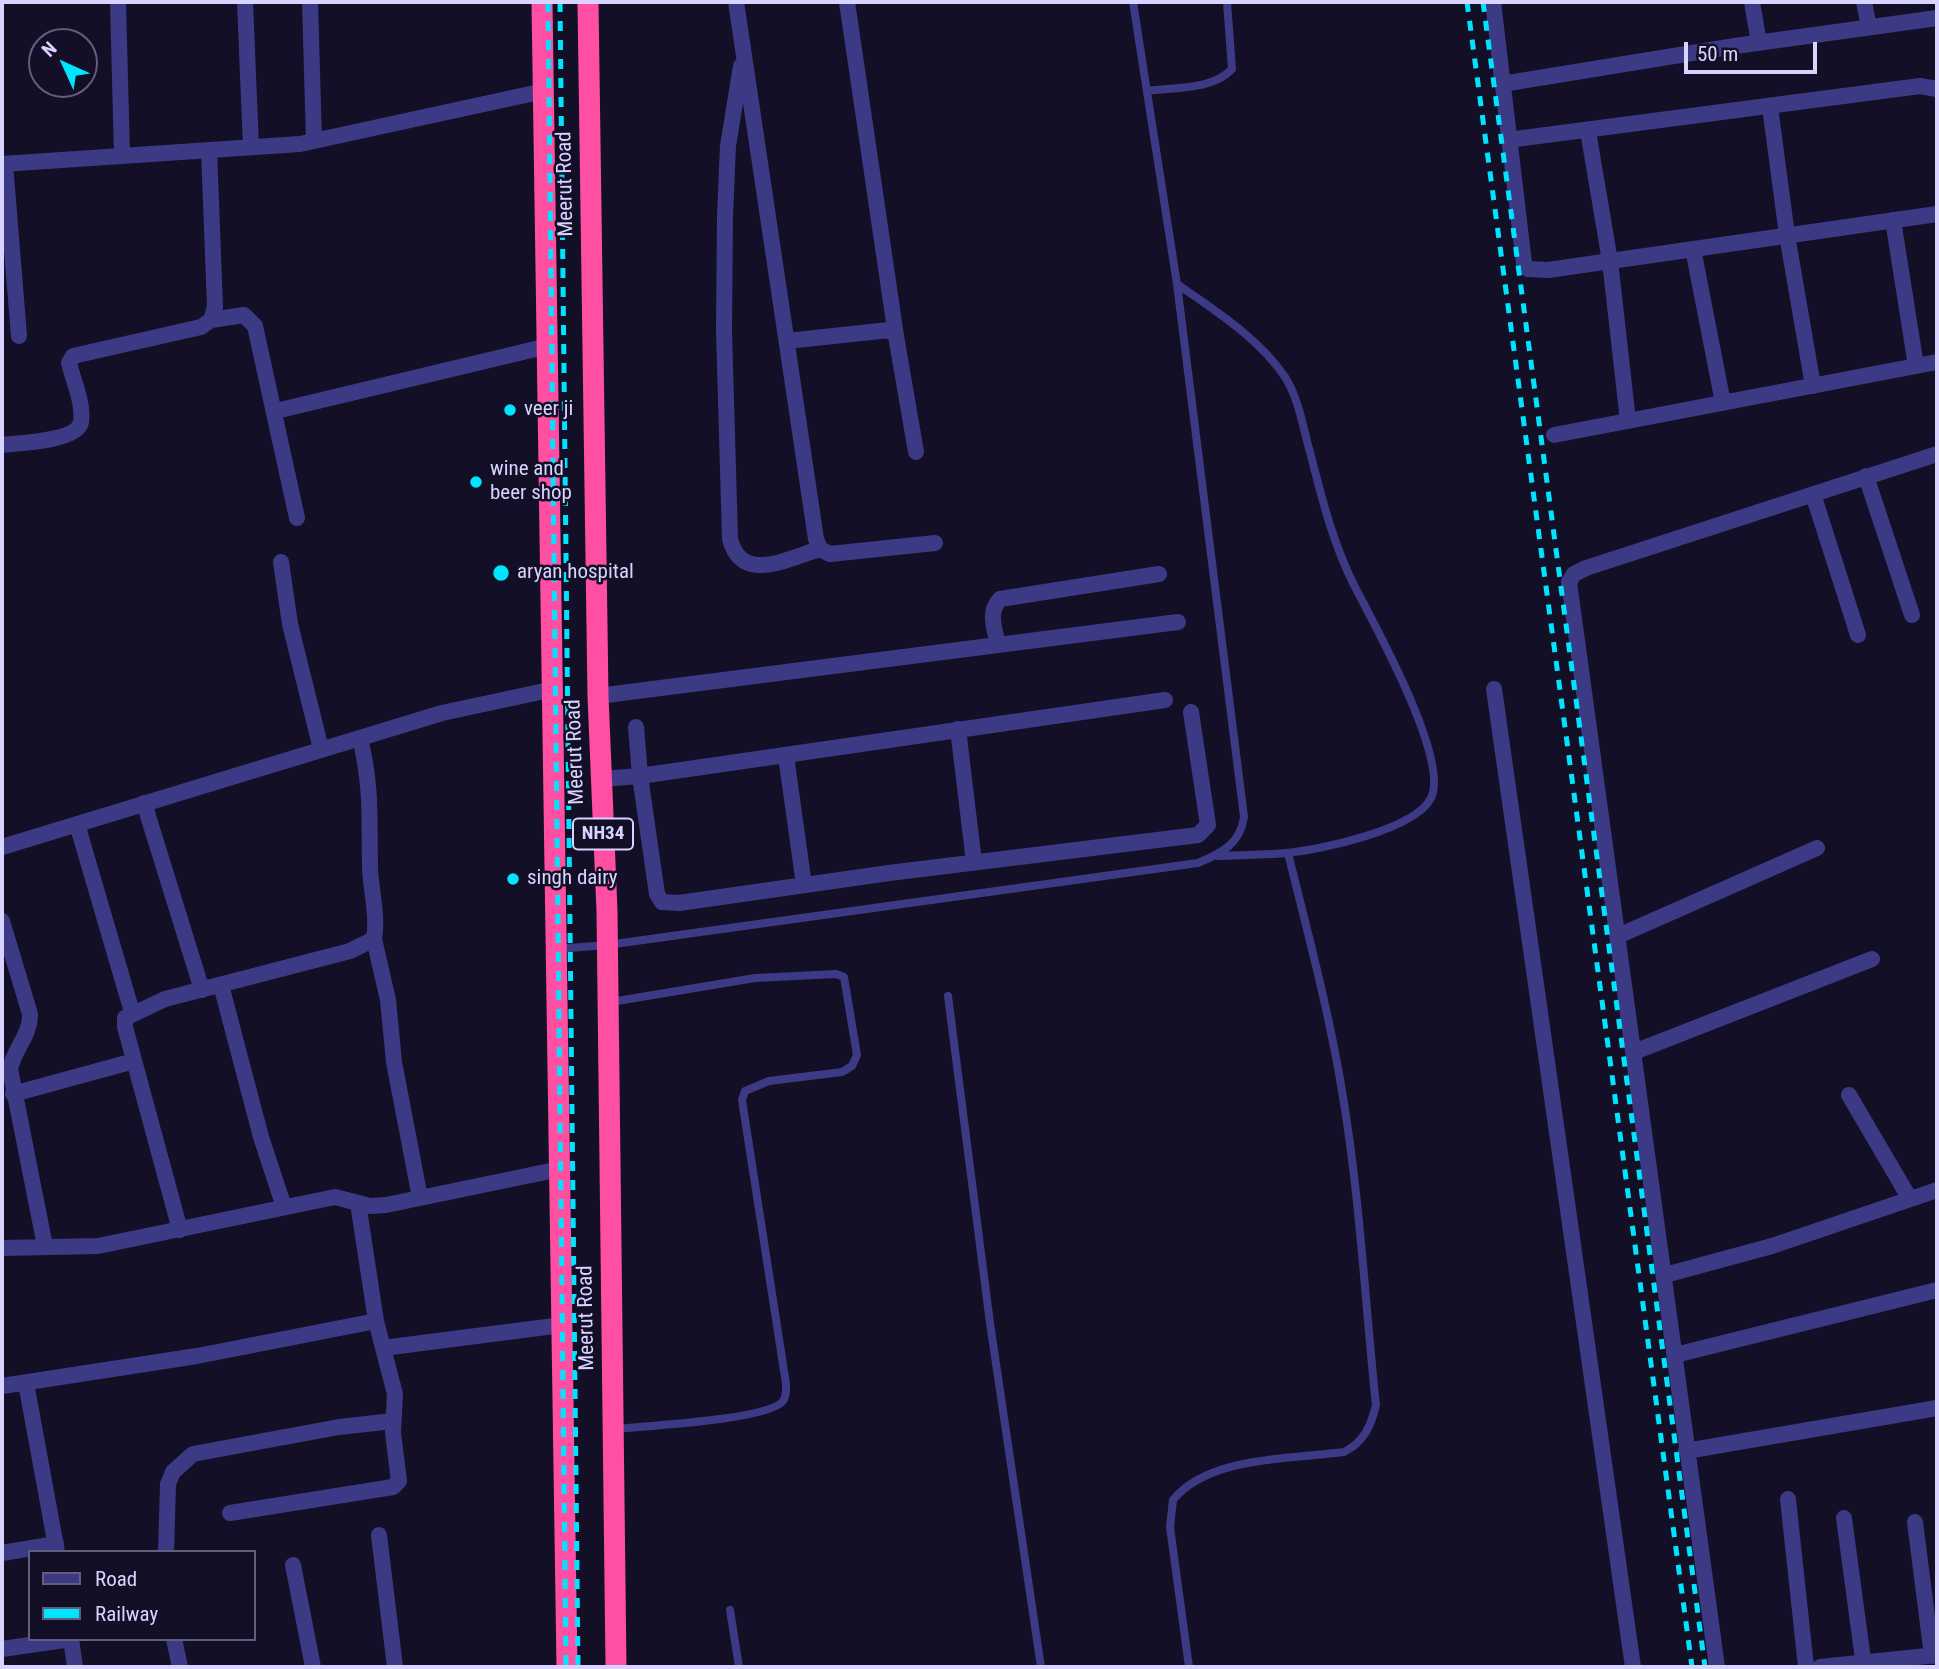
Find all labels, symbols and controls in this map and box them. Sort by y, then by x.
north arrow [28,28,98,98]
scale bar [1687,28,1820,72]
text: N [37,37,61,61]
text: 50 m [1697,42,1738,66]
street label: Meerut Road [552,131,580,237]
place label: veer ji [524,397,573,423]
marker: veer ji [502,402,518,418]
place label: wine and beer shop [490,457,572,507]
marker: wine and beer shop [468,474,484,490]
place label: aryan hospital [517,560,634,586]
marker: aryan hospital [491,563,511,583]
street label: Meerut Road [562,699,590,805]
road number: NH34 [573,818,633,849]
place label: singh dairy [527,866,618,892]
marker: singh dairy [505,871,521,887]
street label: Meerut Road [573,1265,601,1371]
legend [28,1550,256,1641]
text: Road [95,1567,137,1591]
text: Railway [95,1602,158,1626]

